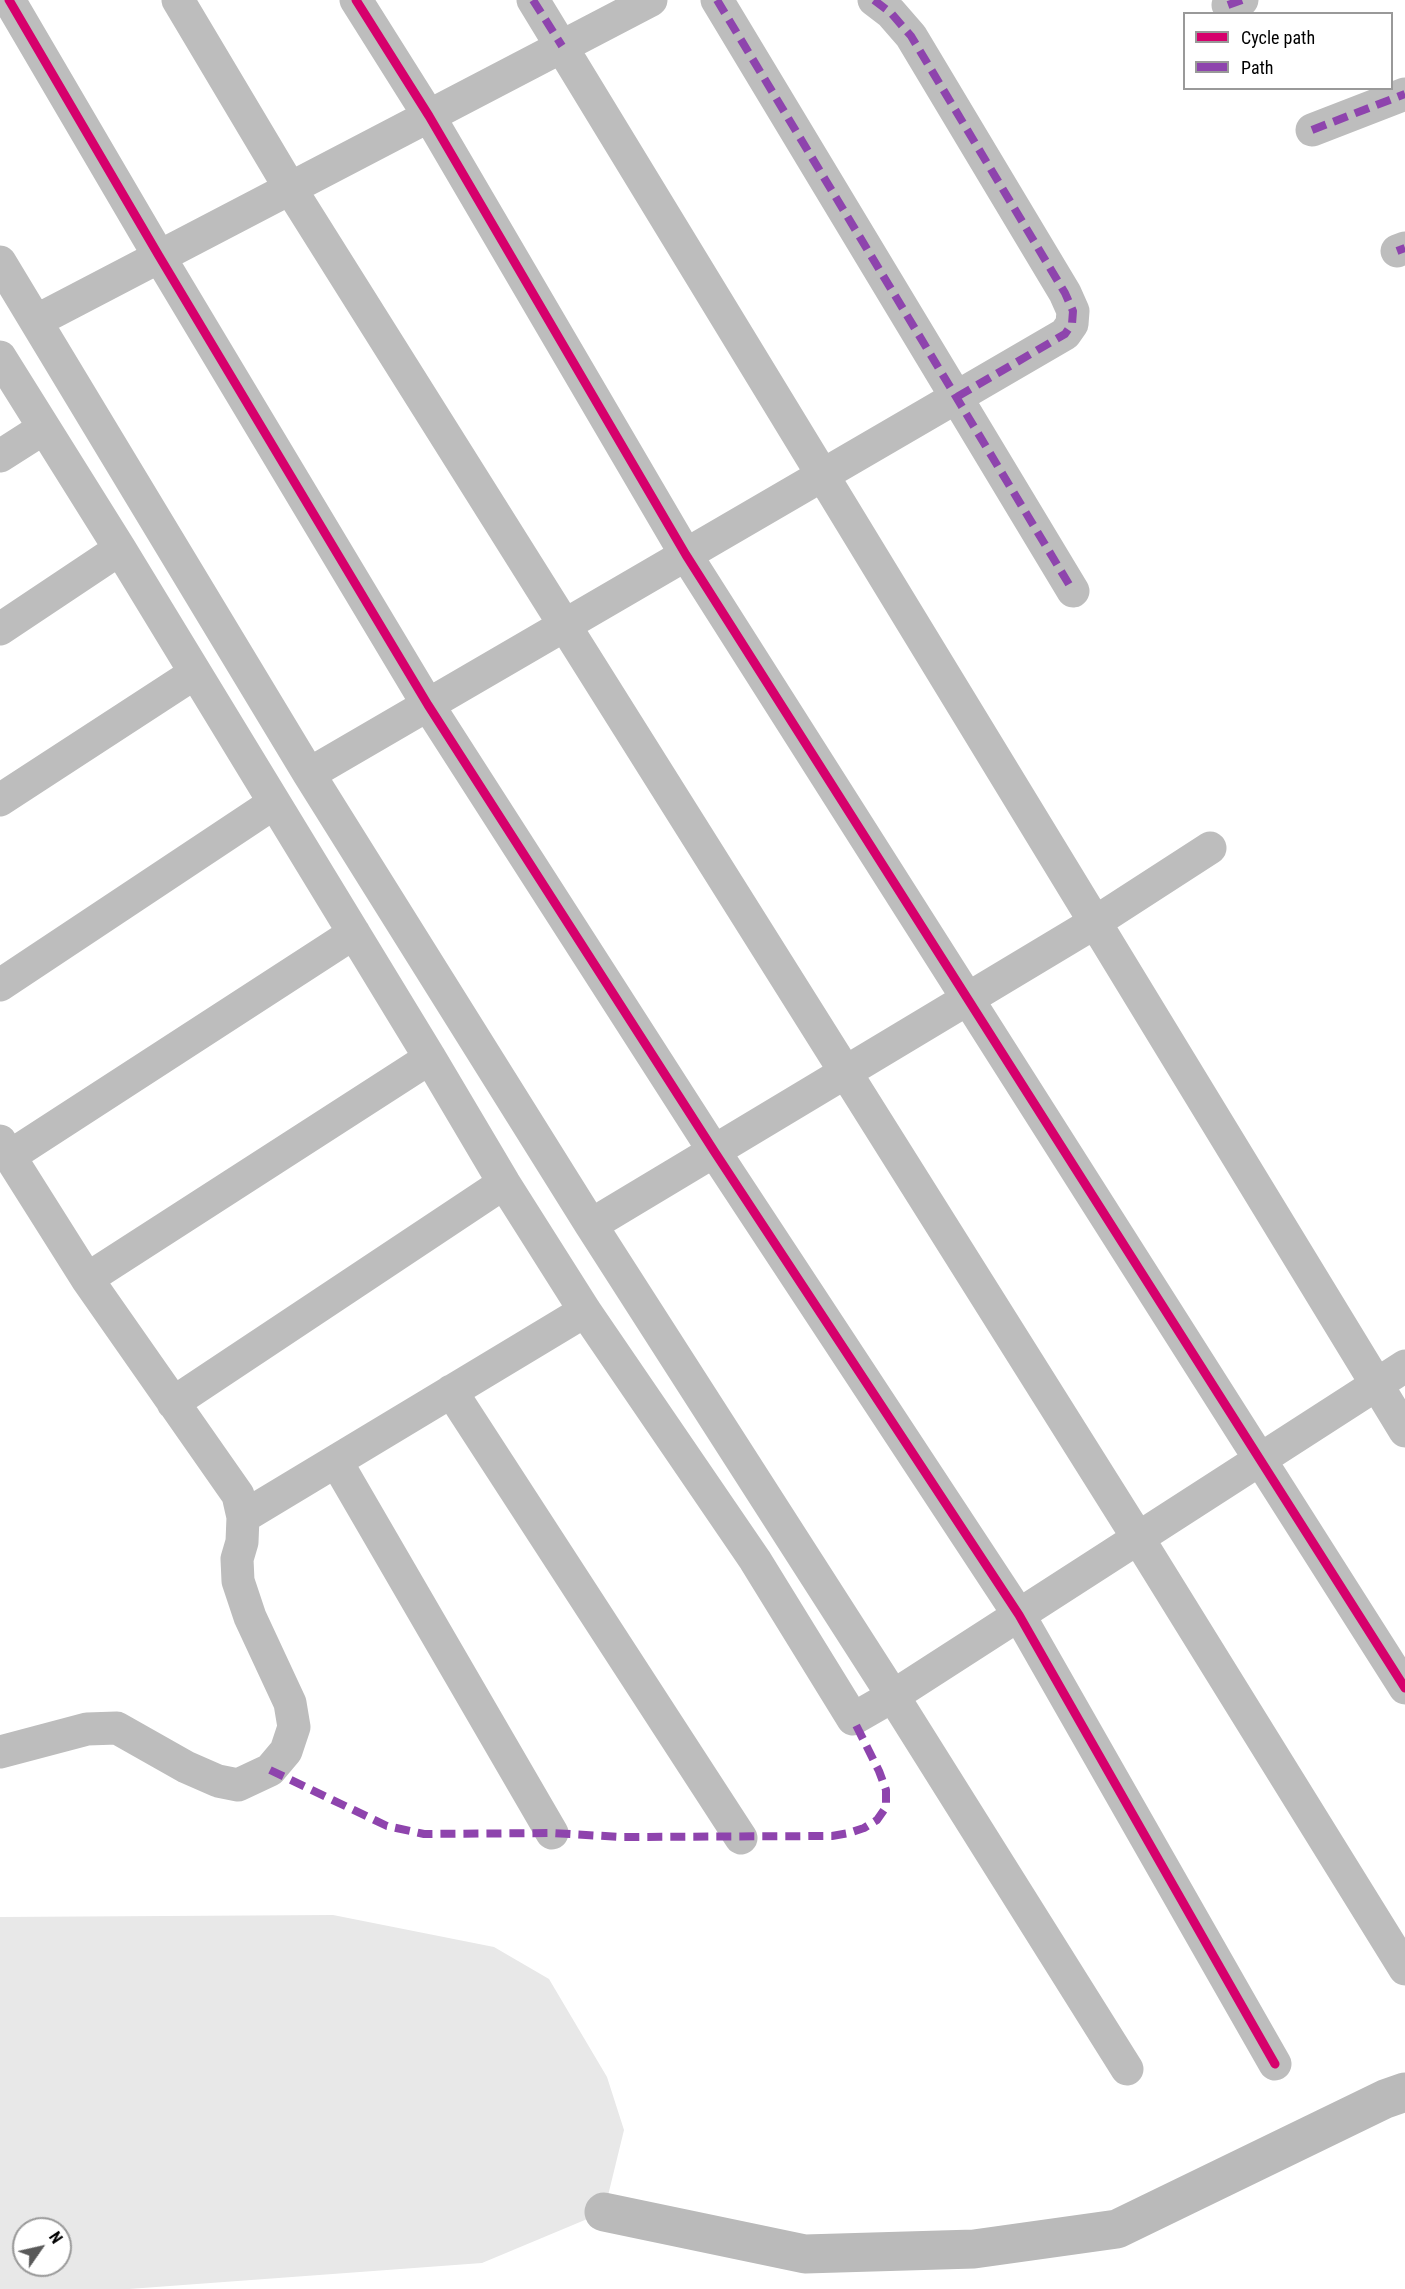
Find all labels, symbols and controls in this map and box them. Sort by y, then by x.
legend [1183,12,1393,90]
text: Cycle path [1241,27,1315,48]
text: Path [1241,57,1274,78]
north arrow [12,2217,72,2277]
text: N [45,2228,66,2247]

